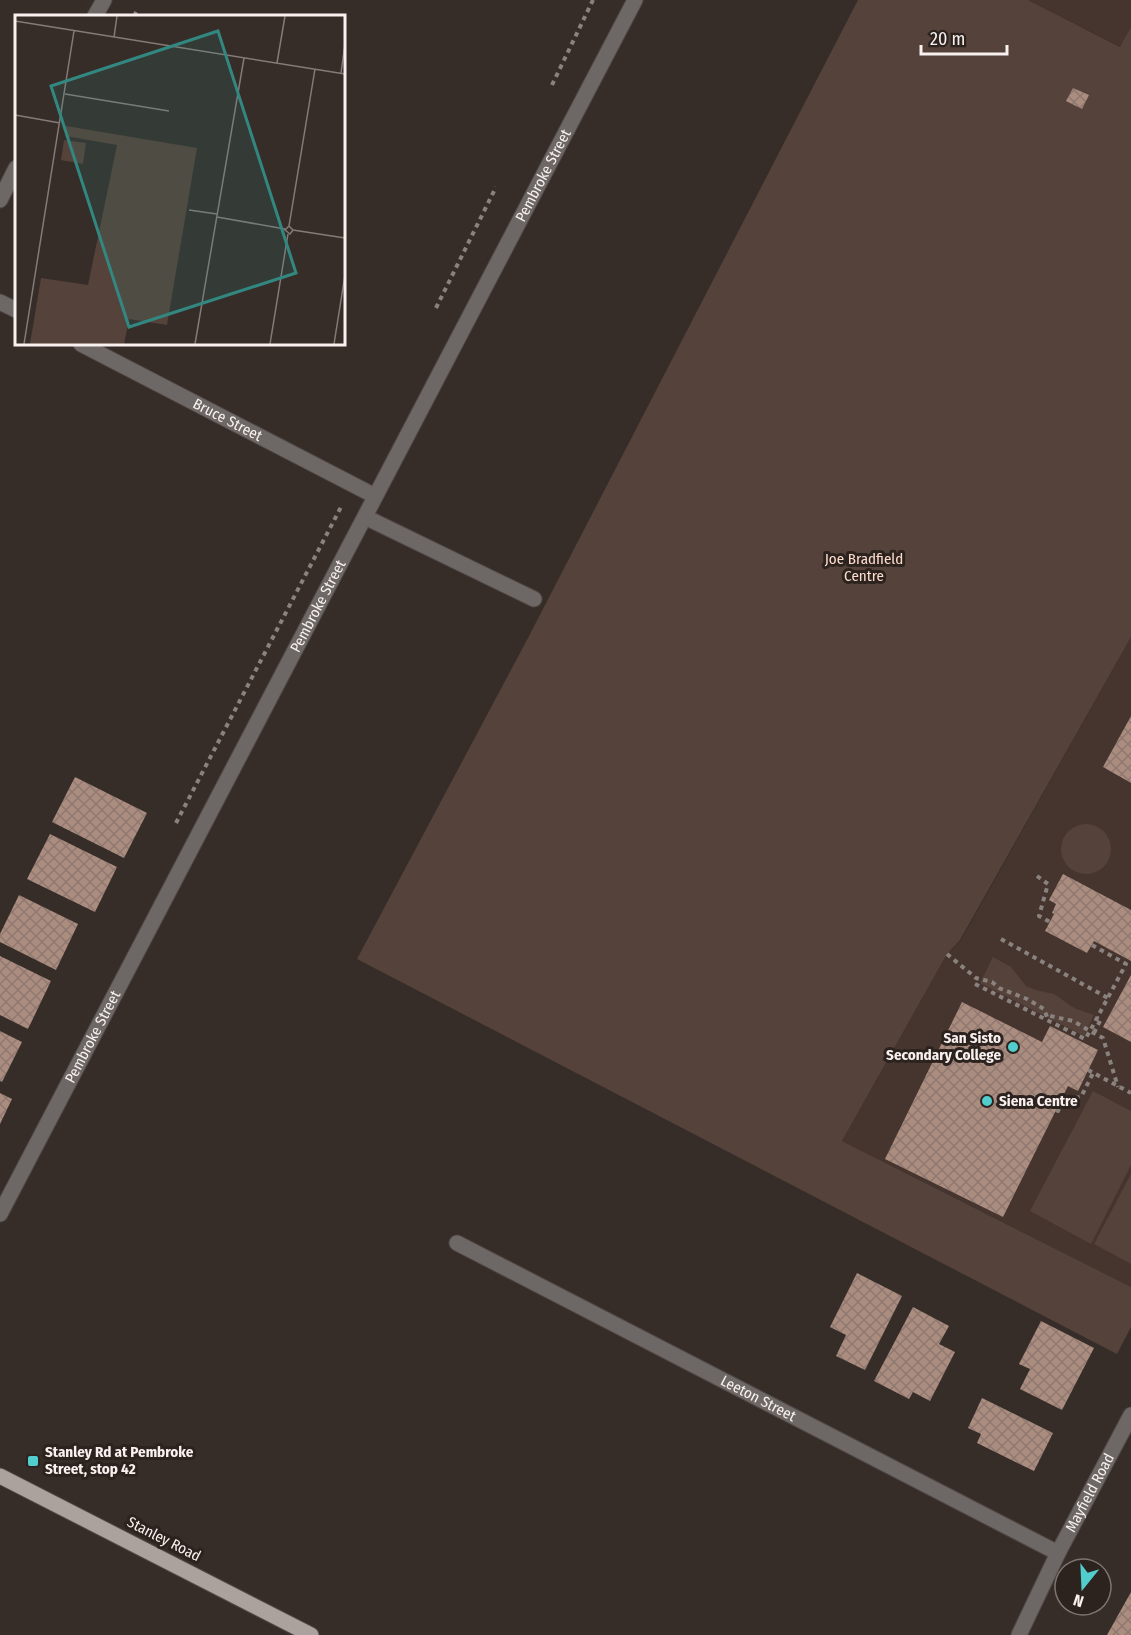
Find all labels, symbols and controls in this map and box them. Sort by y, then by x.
inset map [15,15,345,345]
scale bar [921,18,1006,56]
text: 20 m [930,28,965,50]
street label: Pembroke Street [512,126,575,225]
street label: Bruce Street [190,394,265,445]
park label: Joe Bradfield Centre [825,550,903,585]
street label: Pembroke Street [286,557,350,655]
street label: Pembroke Street [61,987,124,1086]
place label: San Sisto Secondary College [886,1029,1001,1064]
marker: San Sisto Secondary College [1006,1040,1020,1054]
place label: Siena Centre [999,1092,1078,1110]
marker: Siena Centre [980,1094,994,1108]
street label: Leeton Street [718,1372,799,1425]
place label: Stanley Rd at Pembroke Street, stop 42 [45,1443,194,1478]
street label: Mayfield Road [1062,1450,1118,1535]
marker: Stanley Rd at Pembroke Street, stop 42 [26,1454,40,1468]
street label: Stanley Road [124,1513,204,1565]
north arrow [1053,1557,1113,1617]
text: N [1071,1590,1086,1611]

